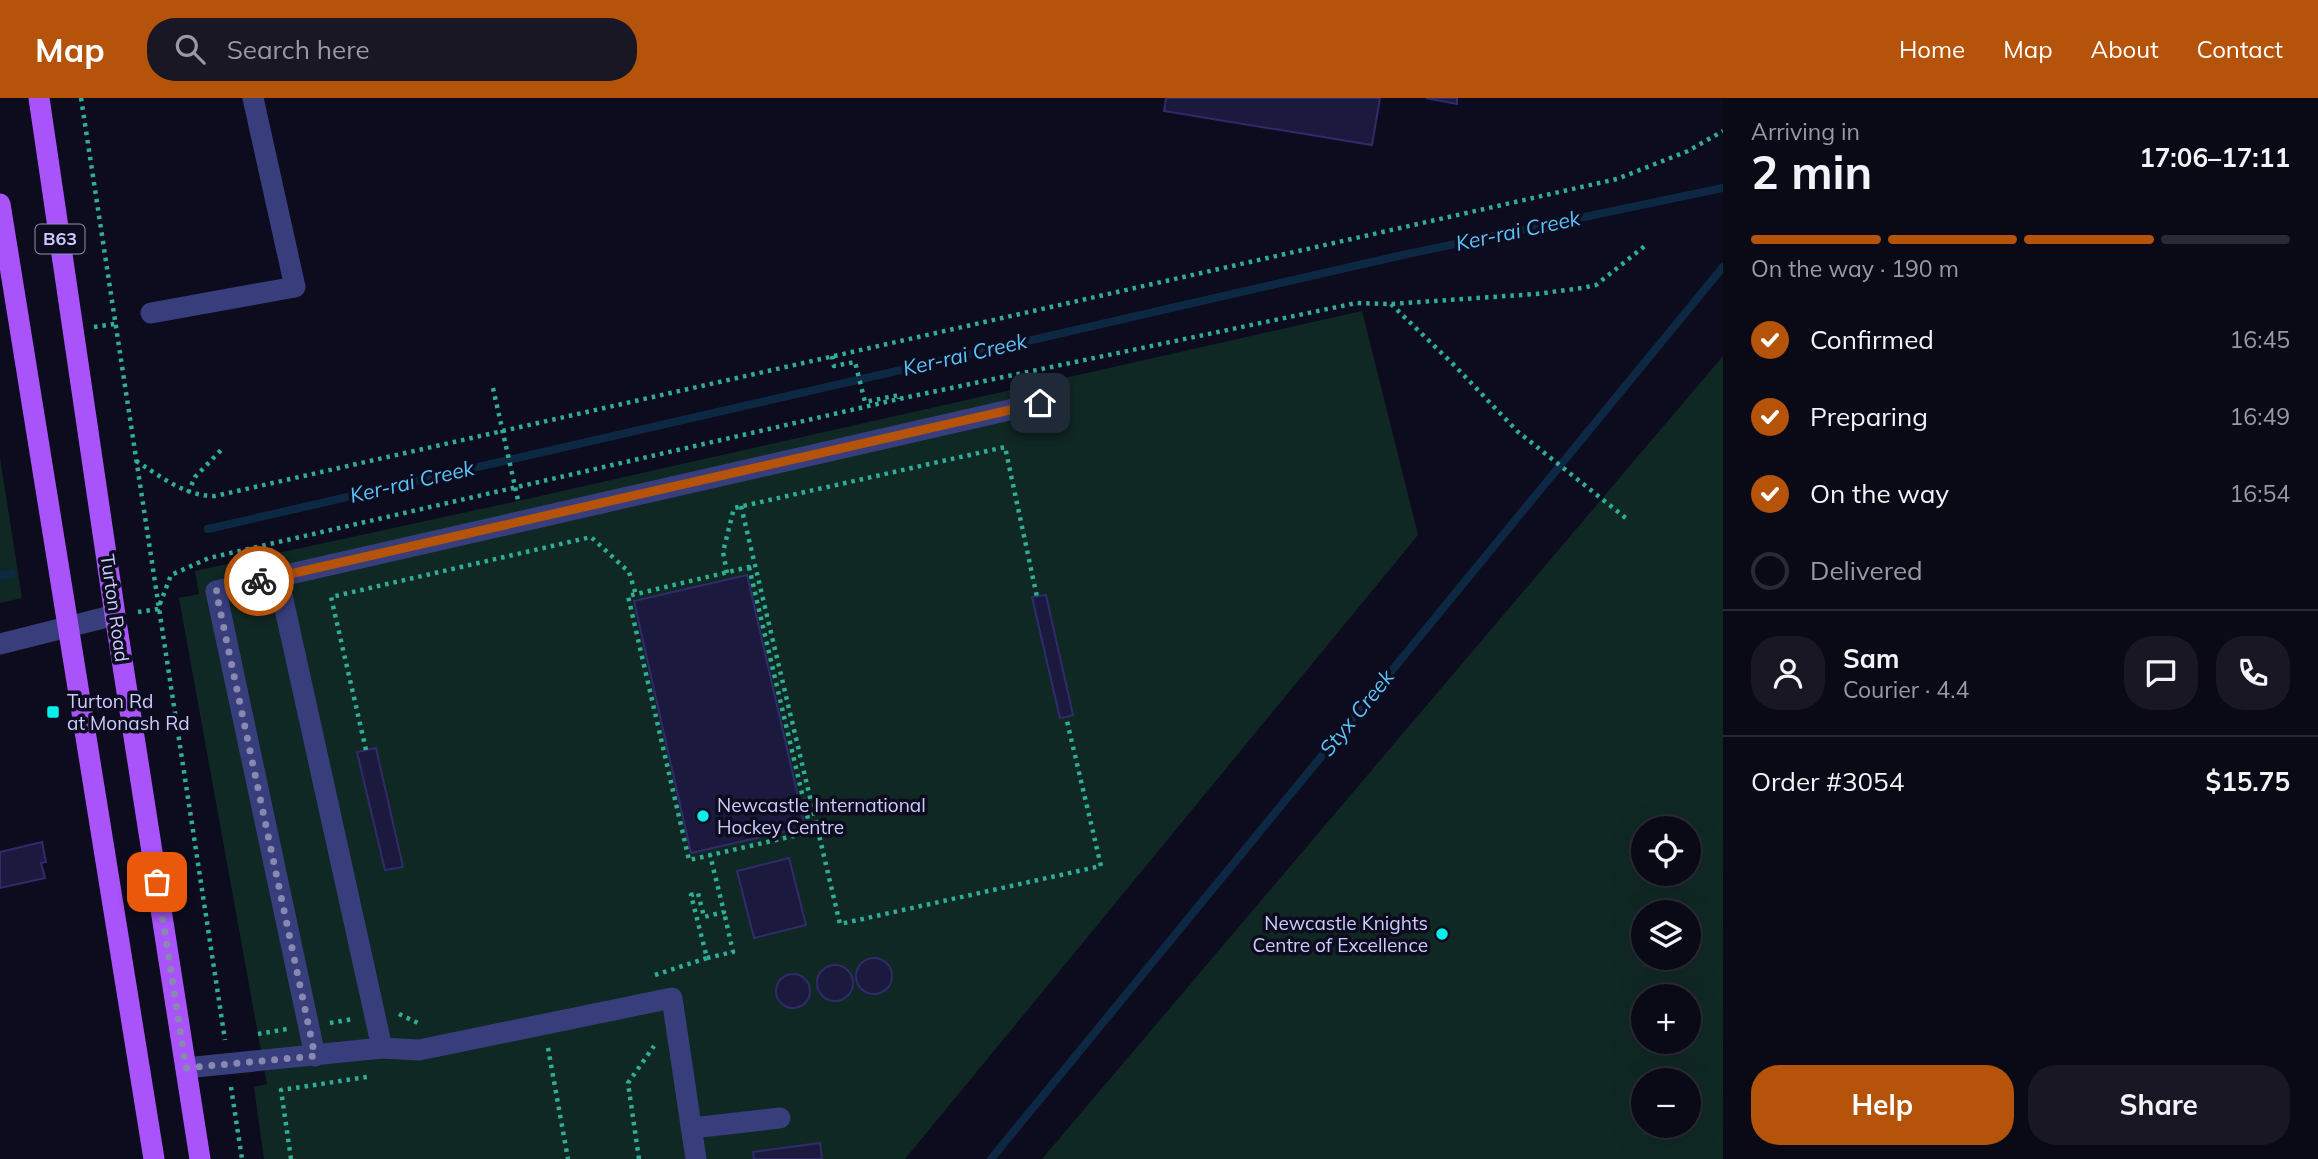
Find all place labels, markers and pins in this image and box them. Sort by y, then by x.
pin [1010,373,1070,433]
place label: Turton Rd at Monash Rd [67,689,190,735]
marker: Turton Rd at Monash Rd [45,704,61,720]
place label: Newcastle International Hockey Centre [717,793,926,839]
marker: Newcastle International Hockey Centre [695,808,711,824]
pin [127,852,187,912]
place label: Newcastle Knights Centre of Excellence [1253,911,1428,957]
marker: Newcastle Knights Centre of Excellence [1434,926,1450,942]

